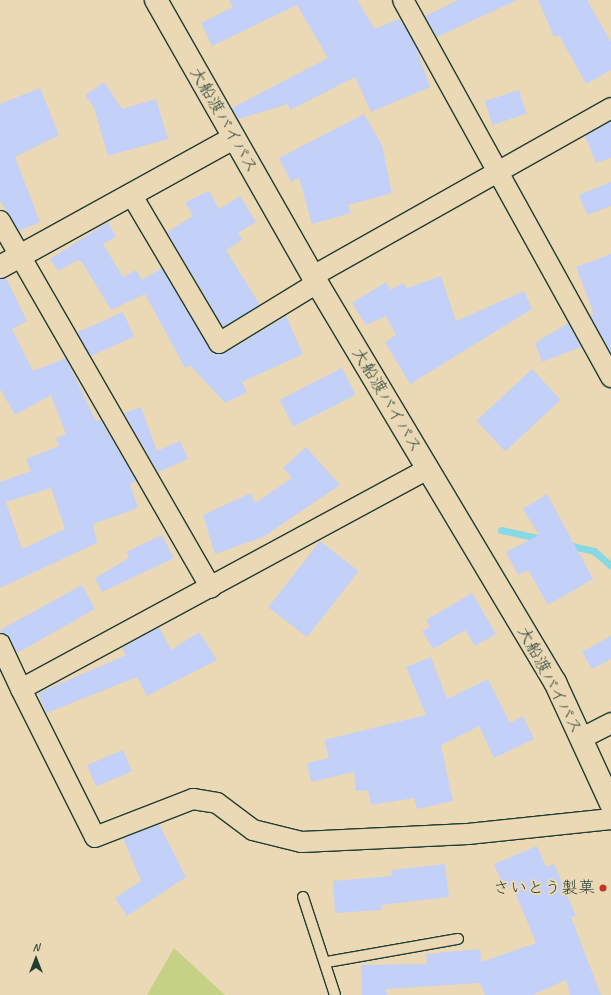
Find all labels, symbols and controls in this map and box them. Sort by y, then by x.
street label: 大船渡バイパス [185,63,263,177]
street label: 大船渡バイパス [348,344,426,456]
street label: 大船渡バイパス [513,623,587,737]
place label: さいとう製菓 [493,878,595,898]
marker: さいとう製菓 [598,883,608,893]
north arrow [16,939,56,979]
text: N [33,940,39,954]

